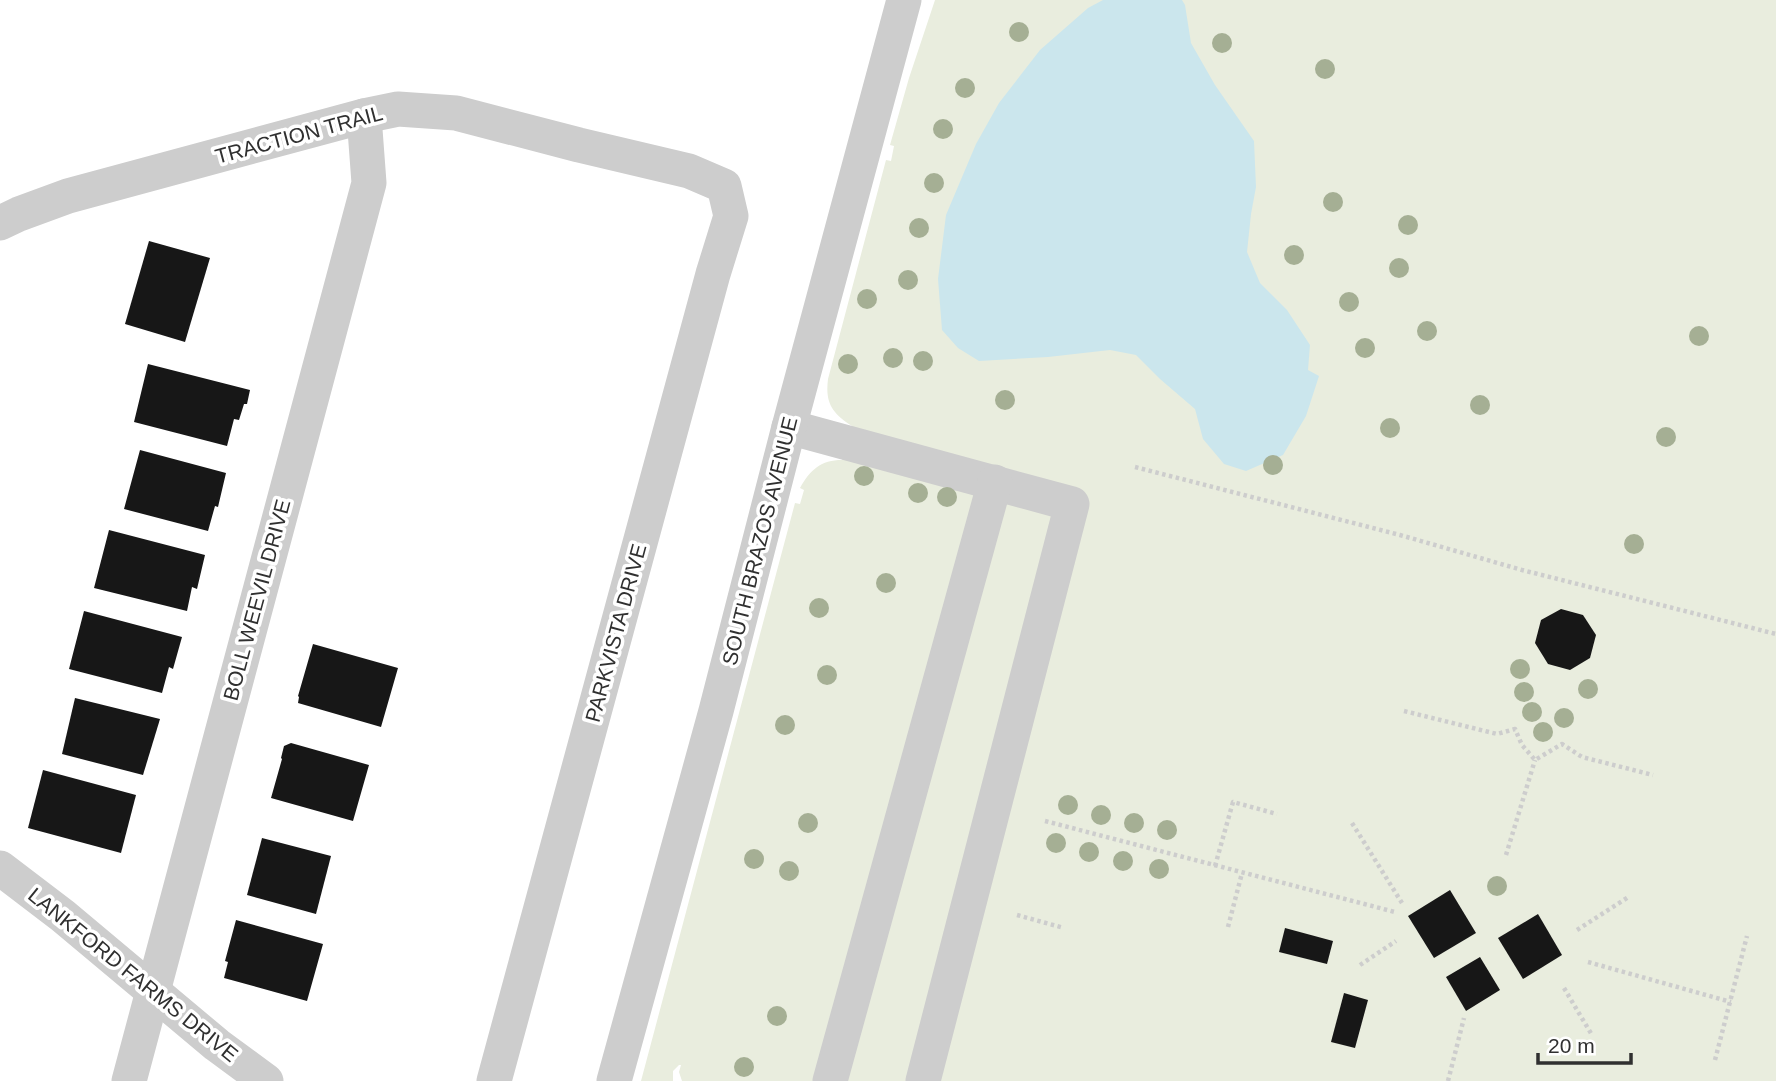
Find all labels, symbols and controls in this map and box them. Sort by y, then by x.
street label: TRACTION TRAIL [213,101,385,168]
street label: SOUTH BRAZOS AVENUE [717,414,802,667]
street label: BOLL WEEVIL DRIVE [219,497,294,703]
street label: PARKVISTA DRIVE [581,541,650,725]
street label: LANKFORD FARMS DRIVE [24,883,243,1066]
scale bar [1538,1021,1631,1066]
text: 20 m [1548,1034,1595,1057]

